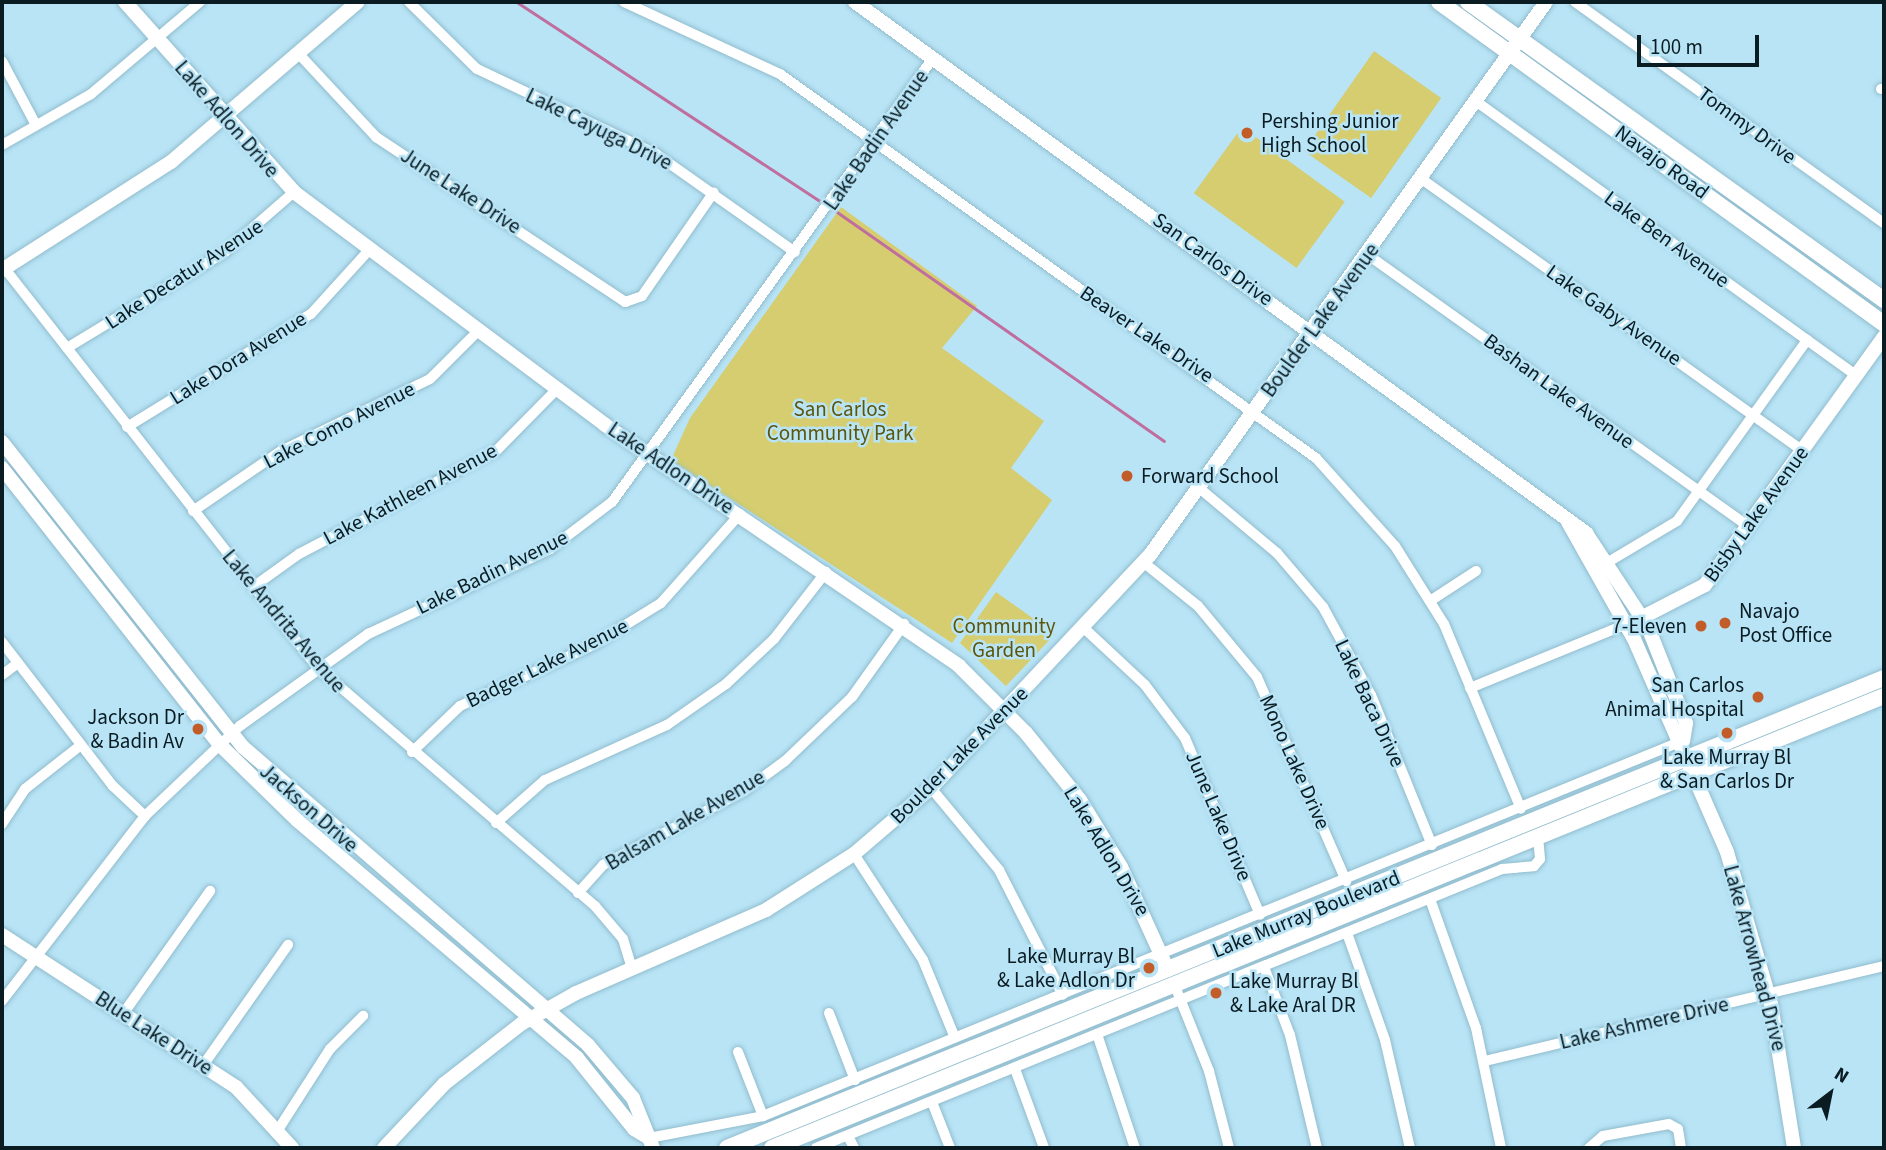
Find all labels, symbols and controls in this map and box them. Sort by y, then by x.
scale bar [1641,21,1764,65]
text: 100 m [1650,32,1703,62]
street label: Lake Adlon Drive [169,55,285,183]
street label: Lake Badin Avenue [818,65,934,215]
street label: Tommy Drive [1693,81,1801,169]
street label: Lake Cayuga Drive [522,83,676,175]
place label: Pershing Junior High School [1261,108,1398,158]
street label: Navajo Road [1610,119,1714,205]
marker: Pershing Junior High School [1239,125,1255,141]
street label: June Lake Drive [396,143,526,239]
street label: Lake Ben Avenue [1599,185,1735,293]
street label: San Carlos Drive [1148,207,1278,311]
street label: Lake Decatur Avenue [100,214,268,334]
street label: Boulder Lake Avenue [1256,238,1384,402]
street label: Lake Gaby Avenue [1542,259,1686,371]
street label: Beaver Lake Drive [1075,280,1219,388]
street label: Lake Dora Avenue [165,306,311,410]
street label: Bashan Lake Avenue [1479,328,1639,454]
street label: Lake Como Avenue [259,376,419,474]
park label: San Carlos Community Park [767,396,913,446]
street label: Lake Adlon Drive [603,417,739,519]
street label: Lake Kathleen Avenue [319,438,501,550]
street label: Bisby Lake Avenue [1698,441,1814,587]
place label: Forward School [1141,463,1279,489]
marker: Forward School [1119,468,1135,484]
street label: Lake Badin Avenue [412,524,572,620]
street label: Lake Andrita Avenue [217,545,351,697]
place label: Navajo Post Office [1739,598,1832,648]
street label: Badger Lake Avenue [462,613,632,713]
park label: Community Garden [952,613,1056,663]
place label: 7-Eleven [1611,613,1687,639]
marker: Navajo Post Office [1717,615,1733,631]
marker: 7-Eleven [1693,618,1709,634]
street label: Lake Baca Drive [1329,635,1411,771]
place label: San Carlos Animal Hospital [1605,672,1744,722]
street label: Boulder Lake Avenue [885,681,1033,829]
marker: San Carlos Animal Hospital [1750,689,1766,705]
street label: Mono Lake Drive [1254,691,1336,833]
place label: Jackson Dr & Badin Av [87,704,184,754]
marker: Jackson Dr & Badin Av [190,721,206,737]
marker: Lake Murray Bl & San Carlos Dr [1719,725,1735,741]
place label: Lake Murray Bl & San Carlos Dr [1660,744,1794,794]
street label: June Lake Drive [1180,747,1258,885]
street label: Jackson Drive [255,758,363,858]
street label: Balsam Lake Avenue [601,764,769,876]
street label: Lake Adlon Drive [1058,782,1156,920]
street label: Lake Arrowhead Drive [1718,862,1792,1054]
street label: Lake Murray Boulevard [1208,865,1404,963]
place label: Lake Murray Bl & Lake Adlon Dr [997,943,1135,993]
marker: Lake Murray Bl & Lake Adlon Dr [1141,960,1157,976]
place label: Lake Murray Bl & Lake Aral DR [1230,968,1358,1018]
marker: Lake Murray Bl & Lake Aral DR [1208,985,1224,1001]
street label: Blue Lake Drive [91,986,217,1080]
street label: Lake Ashmere Drive [1557,991,1731,1055]
north arrow [1795,1059,1865,1129]
text: N [1829,1061,1854,1091]

